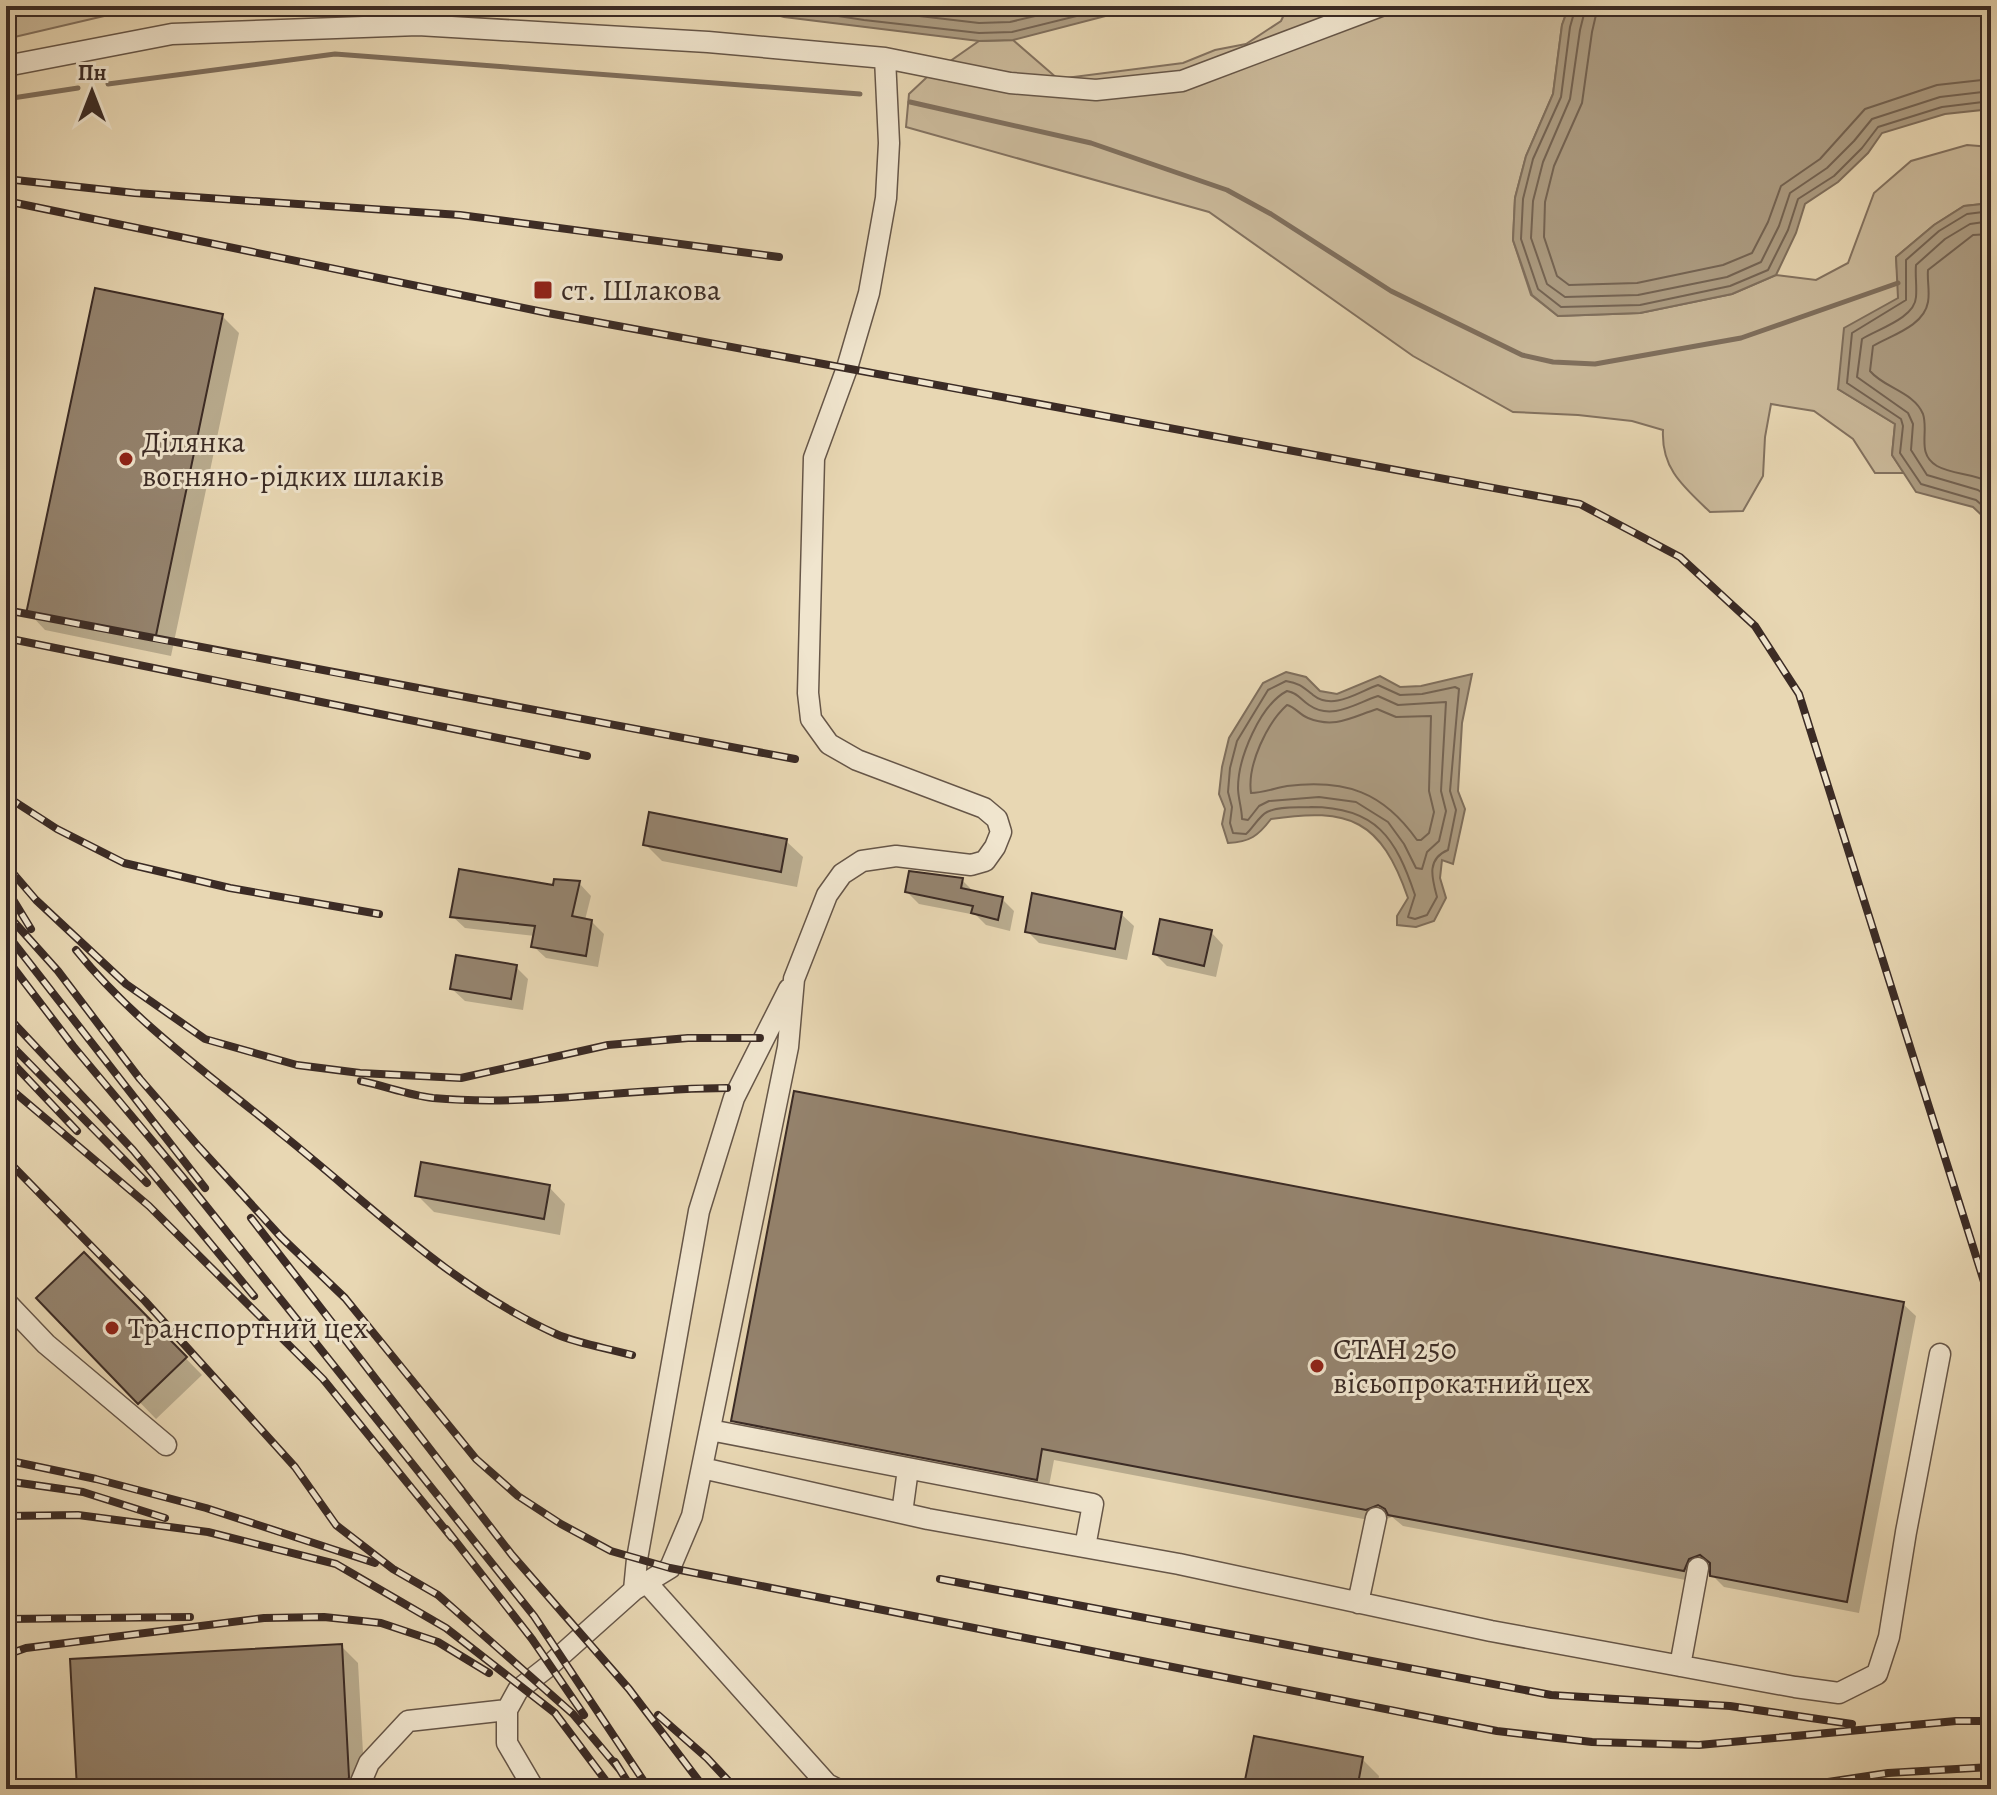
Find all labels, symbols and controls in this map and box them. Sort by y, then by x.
north arrow [52,52,132,132]
text: Пн [78,58,106,88]
place label: ст. Шлакова [561,270,721,310]
marker: ст. Шлакова [532,279,554,301]
place label: Ділянка вогняно-рідких шлаків [142,422,444,496]
marker: Ділянка вогняно-рідких шлаків [117,450,135,468]
place label: Транспортний цех [128,1308,368,1348]
marker: Транспортний цех [103,1319,121,1337]
place label: СТАН 250 вісьопрокатний цех [1333,1329,1590,1403]
marker: СТАН 250 вісьопрокатний цех [1308,1357,1326,1375]

